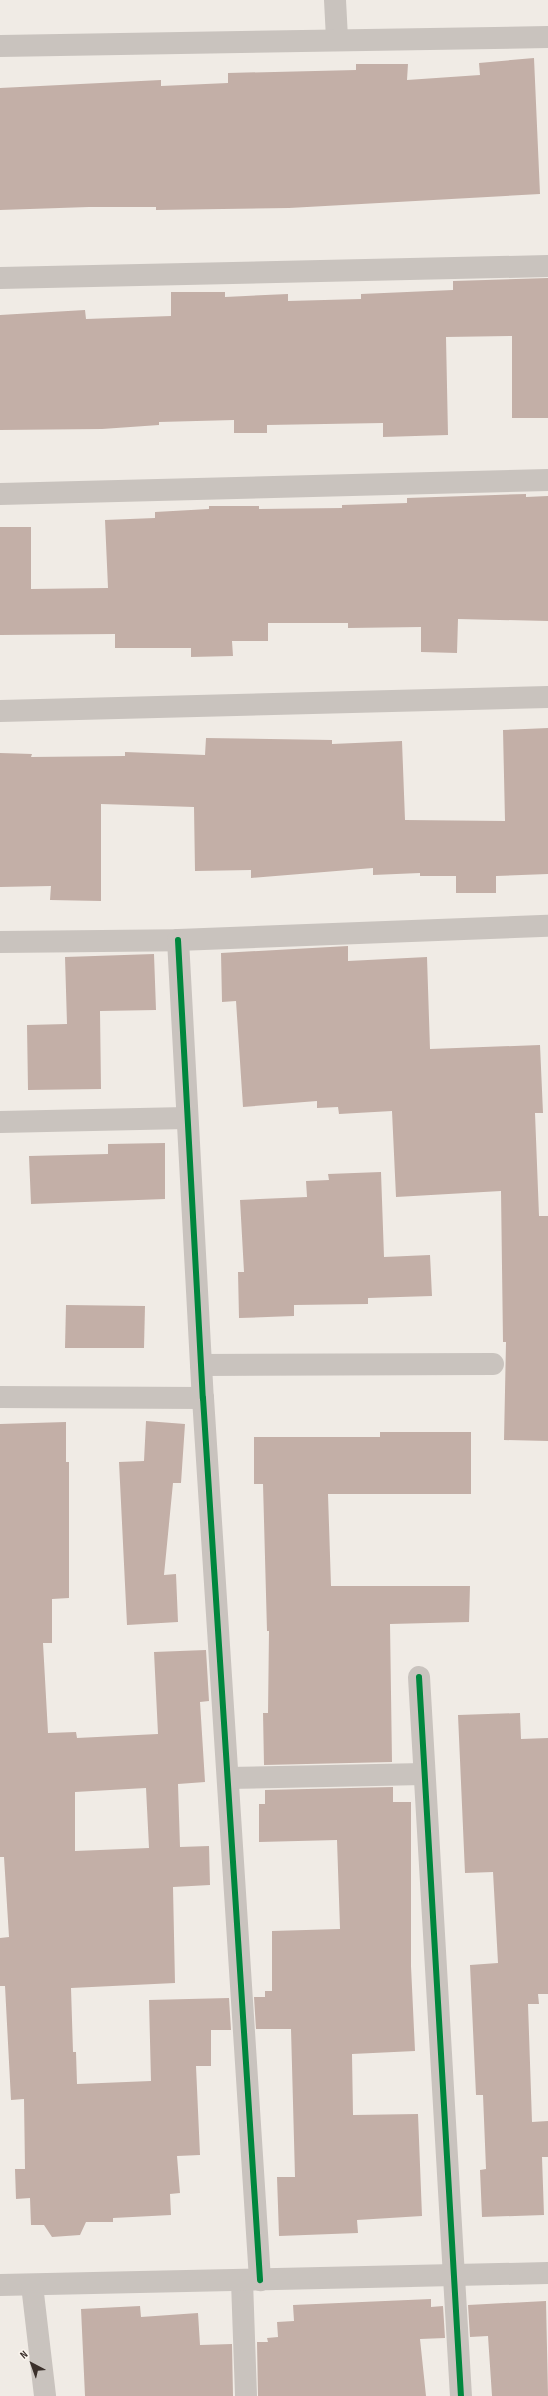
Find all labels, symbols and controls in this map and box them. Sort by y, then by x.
north arrow [12,2344,52,2384]
text: N [17,2348,30,2361]

